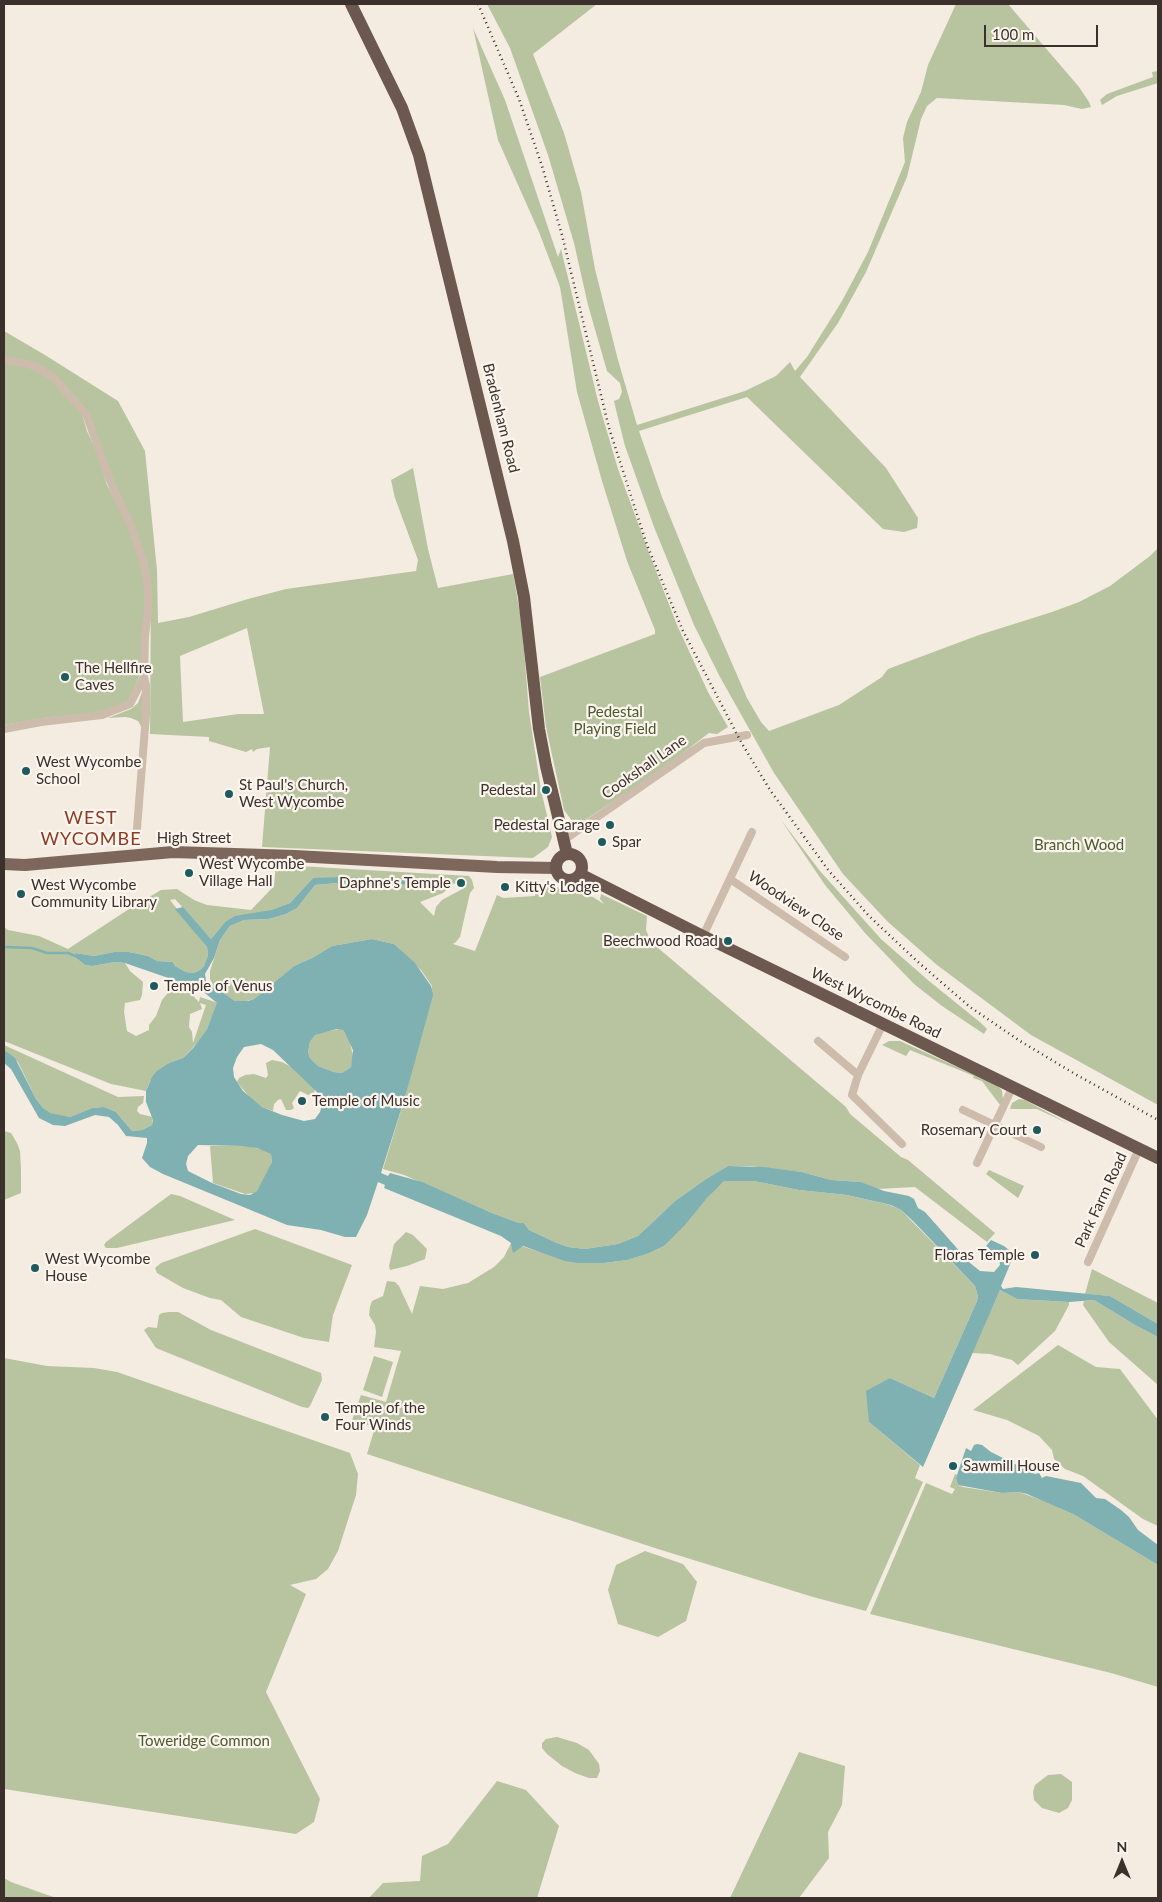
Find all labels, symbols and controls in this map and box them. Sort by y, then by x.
scale bar [987,15,1101,47]
text: 100 m [992,25,1034,43]
street label: Bradenham Road [479,361,523,475]
place label: The Hellfire Caves [75,659,152,694]
marker: The Hellfire Caves [59,671,71,683]
park label: Pedestal Playing Field [573,703,657,738]
street label: Cookshall Lane [598,731,690,803]
place label: West Wycombe School [36,753,141,788]
marker: West Wycombe School [20,765,32,777]
place label: St Paul's Church, West Wycombe [239,776,348,811]
place label: Pedestal [480,781,536,799]
marker: Pedestal [540,784,552,796]
marker: St Paul's Church, West Wycombe [223,788,235,800]
district label: WEST WYCOMBE [40,807,142,850]
place label: Pedestal Garage [494,816,600,834]
marker: Pedestal Garage [604,819,616,831]
street label: High Street [157,829,231,847]
place label: Spar [612,833,641,851]
marker: Spar [596,836,608,848]
park label: Branch Wood [1034,836,1124,854]
place label: West Wycombe Village Hall [199,855,304,890]
marker: West Wycombe Village Hall [183,867,195,879]
street label: Woodview Close [745,867,847,945]
place label: Daphne's Temple [339,874,451,892]
place label: West Wycombe Community Library [31,876,157,911]
marker: Daphne's Temple [455,877,467,889]
place label: Kitty's Lodge [515,878,599,896]
marker: Kitty's Lodge [499,881,511,893]
marker: West Wycombe Community Library [15,888,27,900]
place label: Beechwood Road [603,932,718,950]
marker: Beechwood Road [722,935,734,947]
street label: West Wycombe Road [808,964,944,1042]
place label: Temple of Venus [164,977,273,995]
marker: Temple of Venus [148,980,160,992]
place label: Temple of Music [312,1092,420,1110]
marker: Temple of Music [296,1095,308,1107]
place label: Rosemary Court [921,1121,1027,1139]
marker: Rosemary Court [1031,1124,1043,1136]
street label: Park Farm Road [1071,1150,1131,1250]
place label: Floras Temple [934,1246,1025,1264]
marker: Floras Temple [1029,1249,1041,1261]
place label: West Wycombe House [45,1250,150,1285]
marker: West Wycombe House [29,1262,41,1274]
place label: Temple of the Four Winds [335,1399,425,1434]
marker: Temple of the Four Winds [319,1411,331,1423]
place label: Sawmill House [963,1457,1060,1475]
marker: Sawmill House [947,1460,959,1472]
park label: Toweridge Common [138,1732,270,1750]
north arrow [1097,1837,1147,1887]
text: N [1117,1838,1127,1855]

